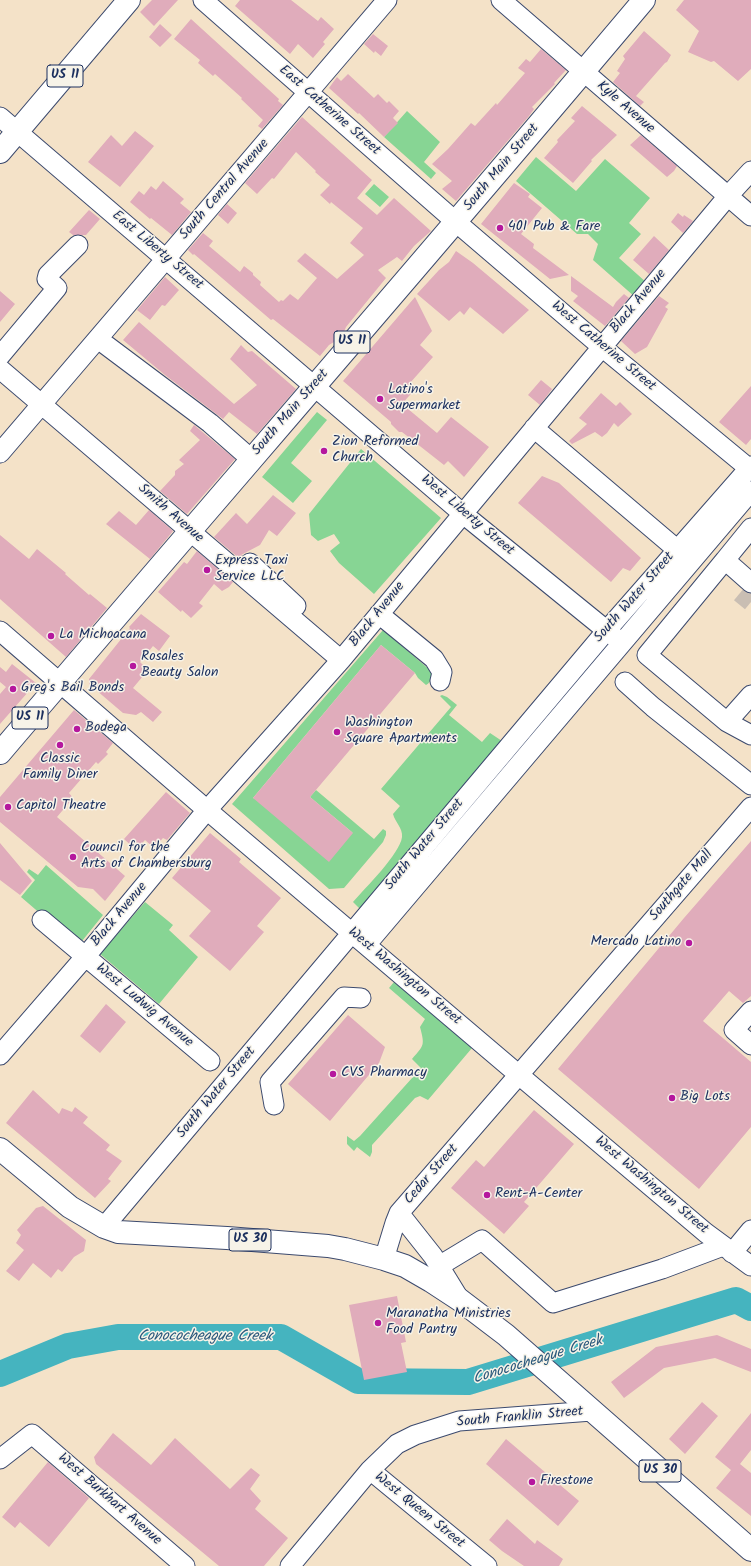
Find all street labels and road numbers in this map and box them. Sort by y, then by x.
street label: East Catherine Street [275,62,383,160]
road number: US 11 [47,65,83,87]
street label: Kyle Avenue [593,78,657,138]
street label: South Main Street [461,121,543,215]
street label: South Central Avenue [177,136,273,244]
street label: East Liberty Street [108,208,206,294]
street label: Black Avenue [607,267,671,337]
street label: West Catherine Street [547,298,659,396]
road number: US 11 [334,331,370,353]
street label: South Main Street [249,367,333,459]
street label: West Liberty Street [417,472,517,560]
street label: Smith Avenue [134,481,206,547]
street label: South Water Street [591,549,679,647]
street label: Black Avenue [347,579,409,651]
road number: US 11 [12,707,48,729]
street label: South Water Street [382,796,468,894]
street label: Southgate Mall [647,847,717,925]
street label: Black Avenue [88,880,152,950]
street label: West Washington Street [344,925,464,1029]
street label: West Ludwig Avenue [92,960,196,1052]
street label: South Water Street [174,1044,260,1142]
street label: West Washington Street [591,1134,711,1238]
street label: Cedar Street [401,1142,463,1208]
road number: US 30 [229,1229,271,1251]
street label: South Franklin Street [456,1404,584,1432]
street label: West Burkhart Avenue [54,1450,164,1550]
road number: US 30 [639,1460,681,1482]
street label: West Queen Street [371,1470,467,1552]

